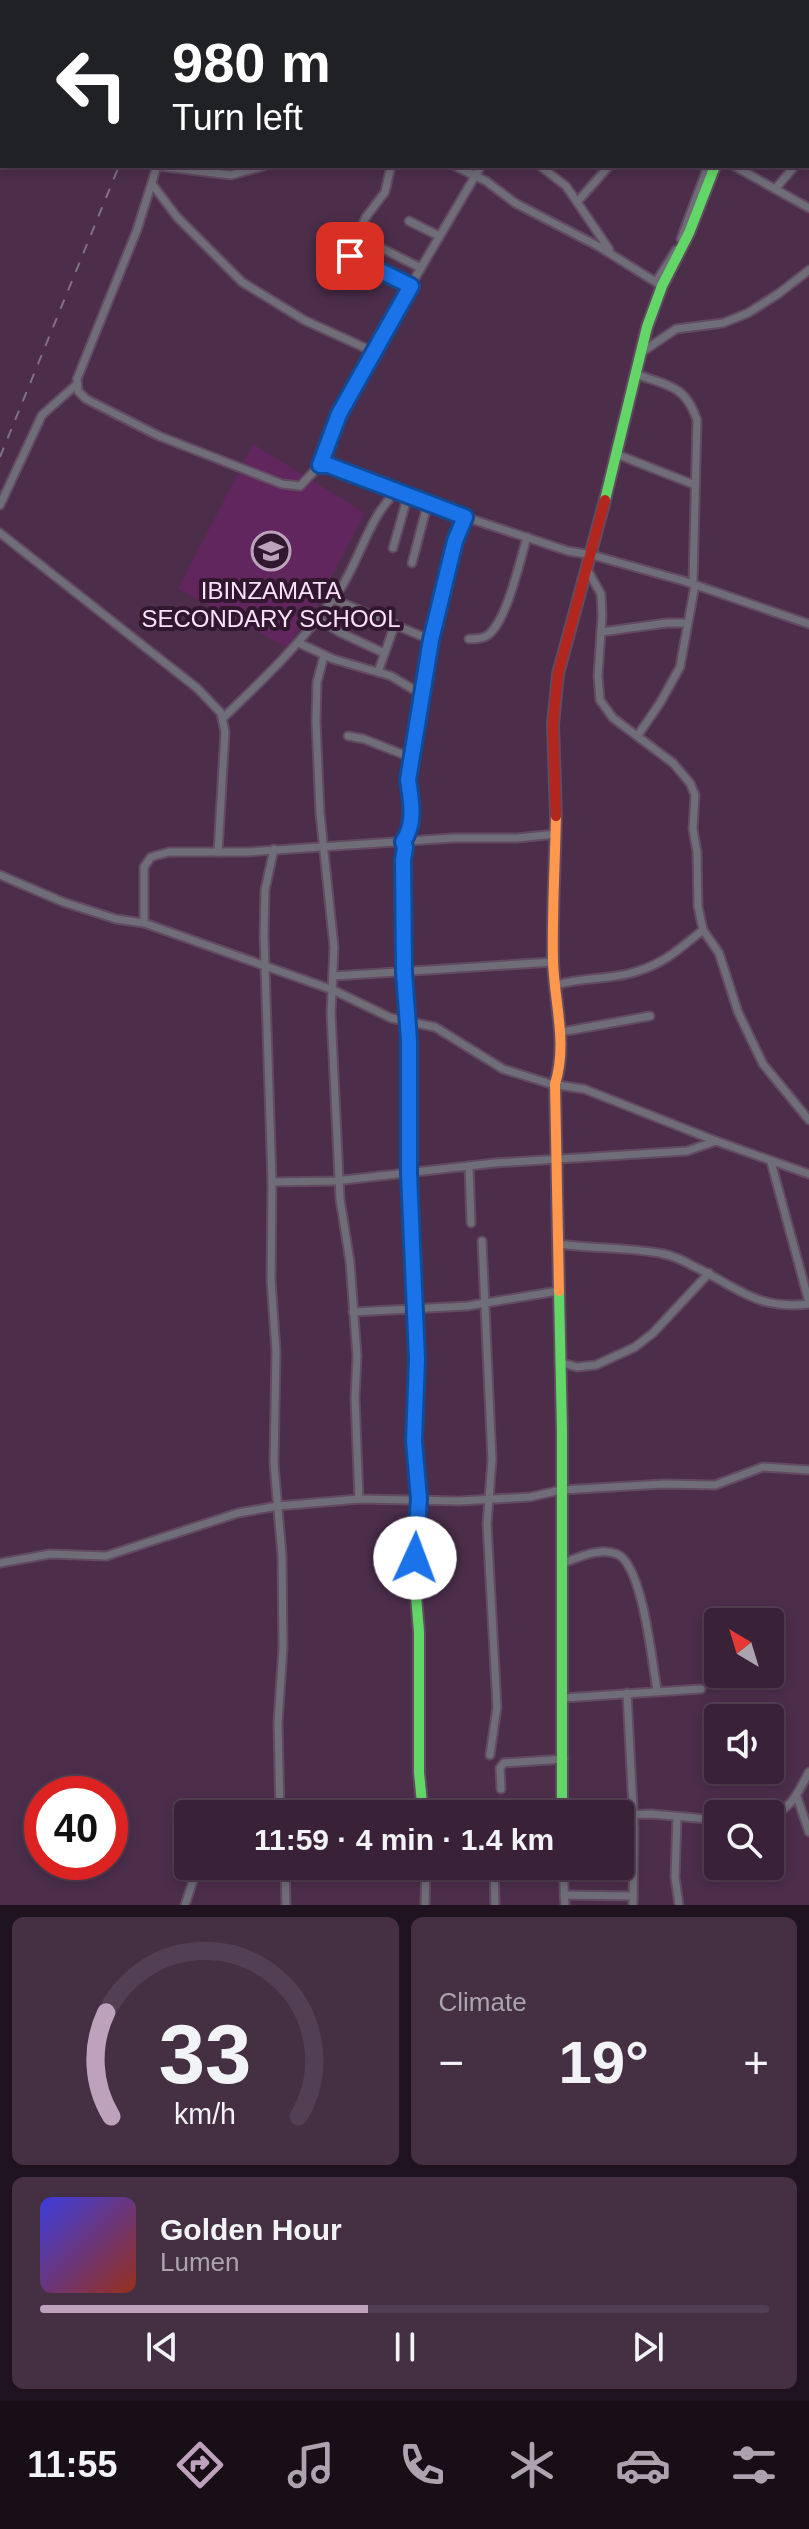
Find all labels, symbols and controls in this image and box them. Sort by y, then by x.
text: 980 m [172,31,331,94]
icon: left [40,32,144,136]
text: Turn left [172,97,303,138]
pin [316,222,384,290]
icon: arrive [328,234,372,278]
school or university icon: IBINZAMATA SECONDARY SCHOOL [250,530,292,572]
place label: IBINZAMATA SECONDARY SCHOOL [141,577,401,632]
position arrow [373,1516,457,1600]
north arrow [704,1608,784,1688]
map controls [704,1608,784,1880]
button: sound [704,1704,784,1784]
speed limit sign: 40 [24,1776,128,1880]
button: search [704,1800,784,1880]
text: 11:59 · 4 min · 1.4 km [254,1823,554,1856]
text: Climate [439,1987,527,2017]
text: 33 [159,2008,252,2101]
text: 19° [558,2029,649,2096]
text: − [439,2038,464,2087]
text: + [743,2038,769,2087]
text: km/h [174,2098,236,2130]
text: Golden Hour [160,2213,342,2246]
text: Lumen [160,2247,240,2277]
icon: previous [140,2325,184,2369]
icon: pause [383,2325,427,2369]
icon: next [626,2325,670,2369]
icon: directions [172,2437,228,2493]
icon: music [283,2437,339,2493]
icon: phone [394,2437,450,2493]
icon: climate [504,2437,560,2493]
icon: car [615,2437,671,2493]
icon: filters [726,2437,782,2493]
text: 11:55 [27,2444,117,2485]

